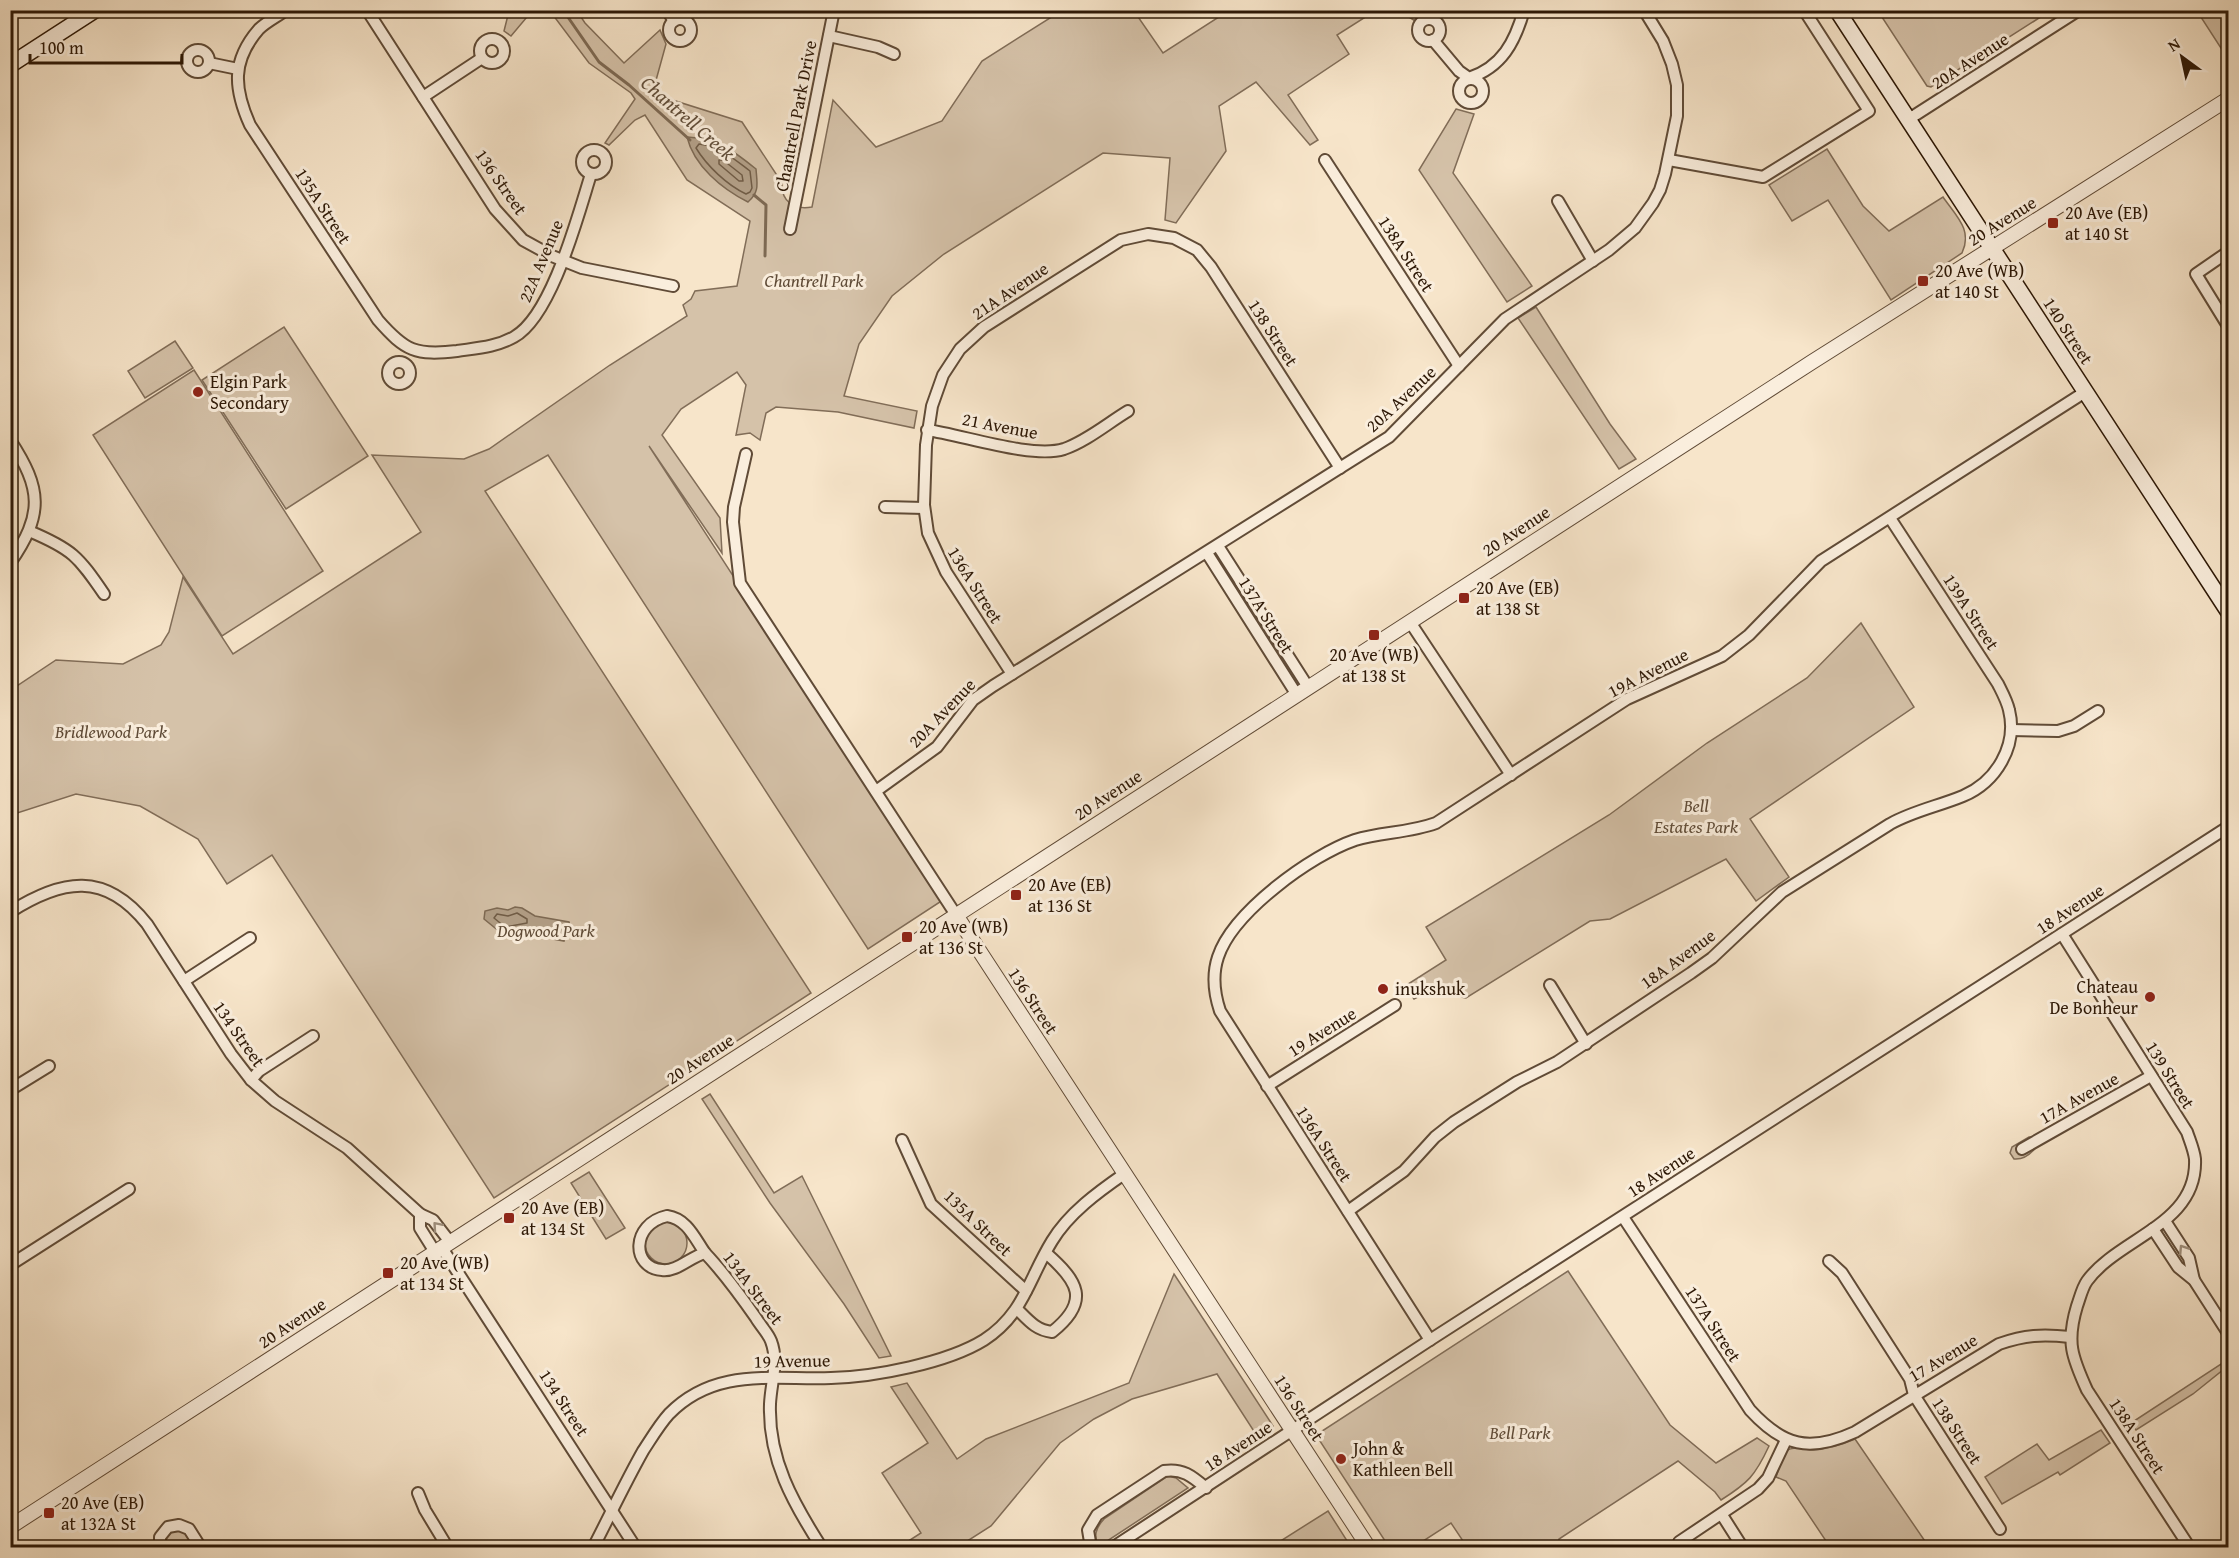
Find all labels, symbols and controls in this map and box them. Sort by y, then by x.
street label: 20A Avenue [1926,25,2014,96]
scale bar [30,27,182,65]
north arrow [2152,27,2212,87]
text: N [2163,31,2185,57]
text: 100 m [39,34,84,61]
street label: Chantrell Park Drive [768,38,823,194]
water label: Chantrell Creek [635,68,742,167]
street label: 136 Street [469,143,534,221]
street label: 135A Street [289,162,359,250]
street label: 20 Avenue [1962,189,2041,252]
place label: 20 Ave (EB) at 140 St [2065,199,2148,247]
street label: 138A Street [1372,210,1442,298]
street label: 22A Avenue [511,215,570,306]
marker: 20 Ave (EB) at 140 St [2046,216,2060,230]
street label: 21A Avenue [966,255,1054,326]
place label: 20 Ave (WB) at 140 St [1935,257,2024,305]
park label: Chantrell Park [765,267,864,294]
marker: 20 Ave (WB) at 140 St [1916,274,1930,288]
street label: 140 Street [2037,292,2101,370]
street label: 138 Street [1242,294,1306,372]
street label: 20A Avenue [1359,359,1442,438]
place label: Elgin Park Secondary [210,368,289,416]
marker: Elgin Park Secondary [191,385,205,399]
street label: 21 Avenue [960,405,1040,446]
street label: 20 Avenue [1476,498,1555,563]
street label: 136A Street [941,541,1010,629]
street label: 139A Street [1937,568,2007,656]
street label: 137A Street [1232,571,1301,659]
place label: 20 Ave (EB) at 138 St [1476,574,1559,622]
marker: 20 Ave (EB) at 138 St [1457,591,1471,605]
marker: 20 Ave (WB) at 138 St [1367,628,1381,642]
place label: 20 Ave (WB) at 138 St [1329,641,1419,689]
street label: 19A Avenue [1603,641,1693,704]
street label: 20A Avenue [902,672,982,754]
park label: Bridlewood Park [54,718,168,745]
street label: 20 Avenue [1068,762,1147,827]
park label: Bell Estates Park [1653,792,1739,840]
place label: 20 Ave (EB) at 136 St [1028,871,1111,919]
street label: 18 Avenue [2030,876,2109,941]
marker: 20 Ave (EB) at 136 St [1009,888,1023,902]
place label: 20 Ave (WB) at 136 St [919,913,1008,961]
park label: Dogwood Park [496,917,595,944]
street label: 18A Avenue [1634,922,1721,995]
marker: 20 Ave (WB) at 136 St [900,930,914,944]
street label: 136 Street [1002,962,1066,1040]
place label: Chateau De Bonheur [2049,973,2139,1021]
place label: inukshuk [1395,975,1466,1002]
marker: inukshuk [1376,982,1390,996]
marker: Chateau De Bonheur [2143,990,2157,1004]
street label: 134 Street [207,995,272,1073]
street label: 19 Avenue [1282,1000,1361,1063]
street label: 20 Avenue [660,1026,739,1091]
street label: 139 Street [2139,1036,2202,1114]
street label: 17A Avenue [2034,1065,2124,1131]
street label: 136A Street [1290,1100,1360,1188]
street label: 18 Avenue [1621,1139,1700,1204]
street label: 135A Street [938,1183,1019,1263]
place label: 20 Ave (EB) at 134 St [521,1194,604,1242]
marker: 20 Ave (EB) at 134 St [502,1211,516,1225]
one-way arrow [433,1222,444,1233]
street label: 134A Street [717,1245,791,1331]
one-way arrow [2179,1245,2190,1256]
place label: 20 Ave (WB) at 134 St [400,1249,489,1297]
marker: 20 Ave (WB) at 134 St [381,1266,395,1280]
street label: 137A Street [1679,1280,1749,1368]
street label: 20 Avenue [252,1290,331,1355]
street label: 17 Avenue [1903,1326,1983,1389]
street label: 19 Avenue [753,1346,831,1375]
street label: 134 Street [533,1364,597,1442]
street label: 136 Street [1268,1369,1332,1447]
street label: 138 Street [1926,1392,1990,1470]
street label: 138A Street [2103,1392,2173,1480]
street label: 18 Avenue [1198,1413,1277,1478]
park label: Bell Park [1489,1419,1551,1446]
place label: John & Kathleen Bell [1351,1435,1453,1483]
marker: John & Kathleen Bell [1334,1452,1348,1466]
place label: 20 Ave (EB) at 132A St [61,1489,144,1537]
marker: 20 Ave (EB) at 132A St [42,1506,56,1520]

